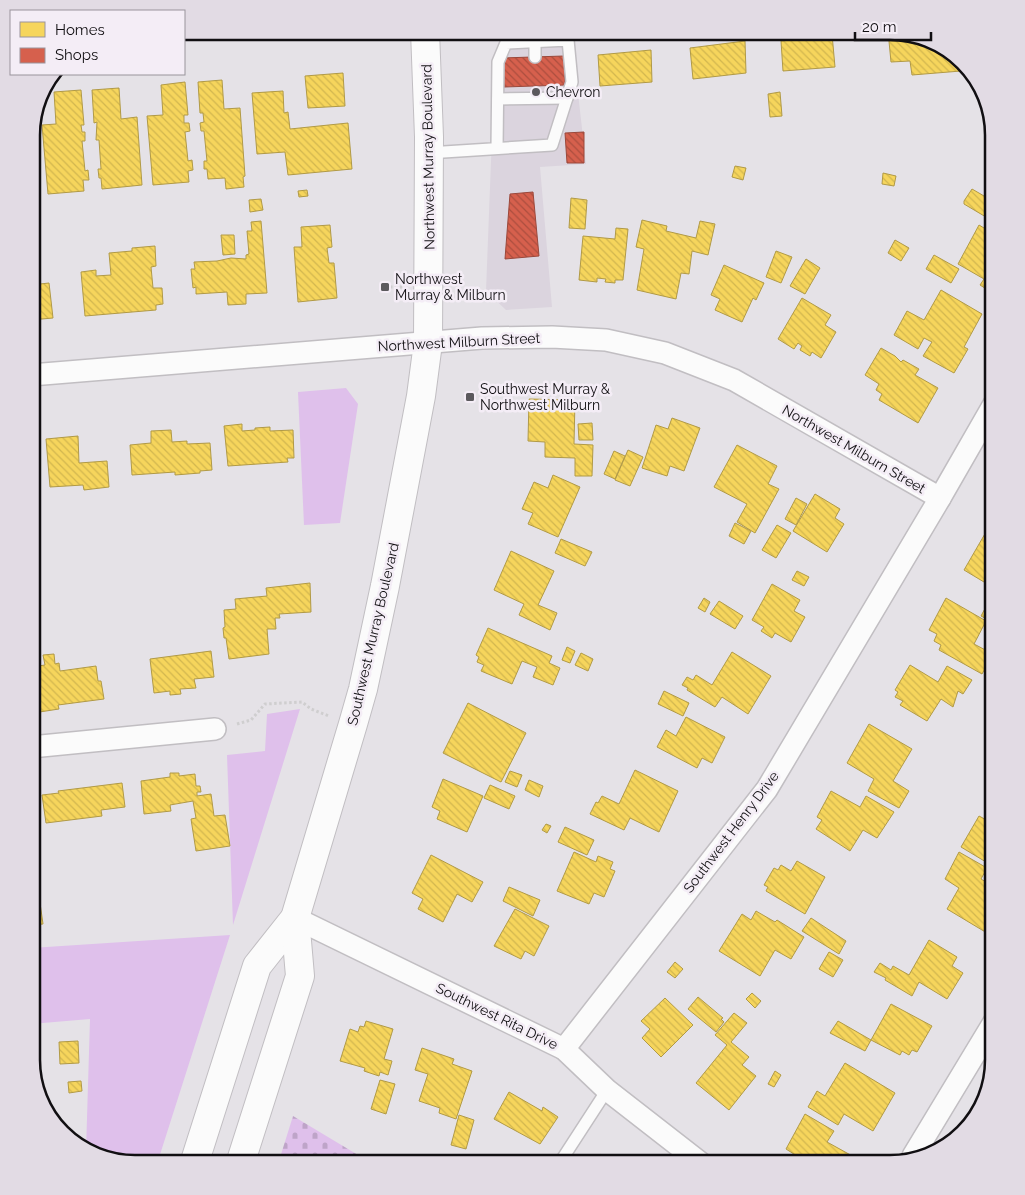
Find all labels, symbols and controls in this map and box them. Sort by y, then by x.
legend [10,10,185,75]
scale bar [855,10,931,42]
text: 20 m [862,18,897,36]
text: Homes [55,21,105,39]
text: Shops [55,46,98,64]
street label: Northwest Murray Boulevard [418,64,438,250]
place label: Chevron [546,84,600,100]
marker: Chevron [530,86,542,98]
place label: Northwest Murray & Milburn [395,271,506,303]
marker: Northwest Murray & Milburn [379,281,391,293]
street label: Northwest Milburn Street [377,330,541,354]
place label: Southwest Murray & Northwest Milburn [480,381,611,413]
marker: Southwest Murray & Northwest Milburn [464,391,476,403]
street label: Northwest Milburn Street [780,401,929,497]
street label: Southwest Murray Boulevard [344,541,402,727]
street label: Southwest Henry Drive [680,768,782,896]
street label: Southwest Rita Drive [433,980,561,1052]

